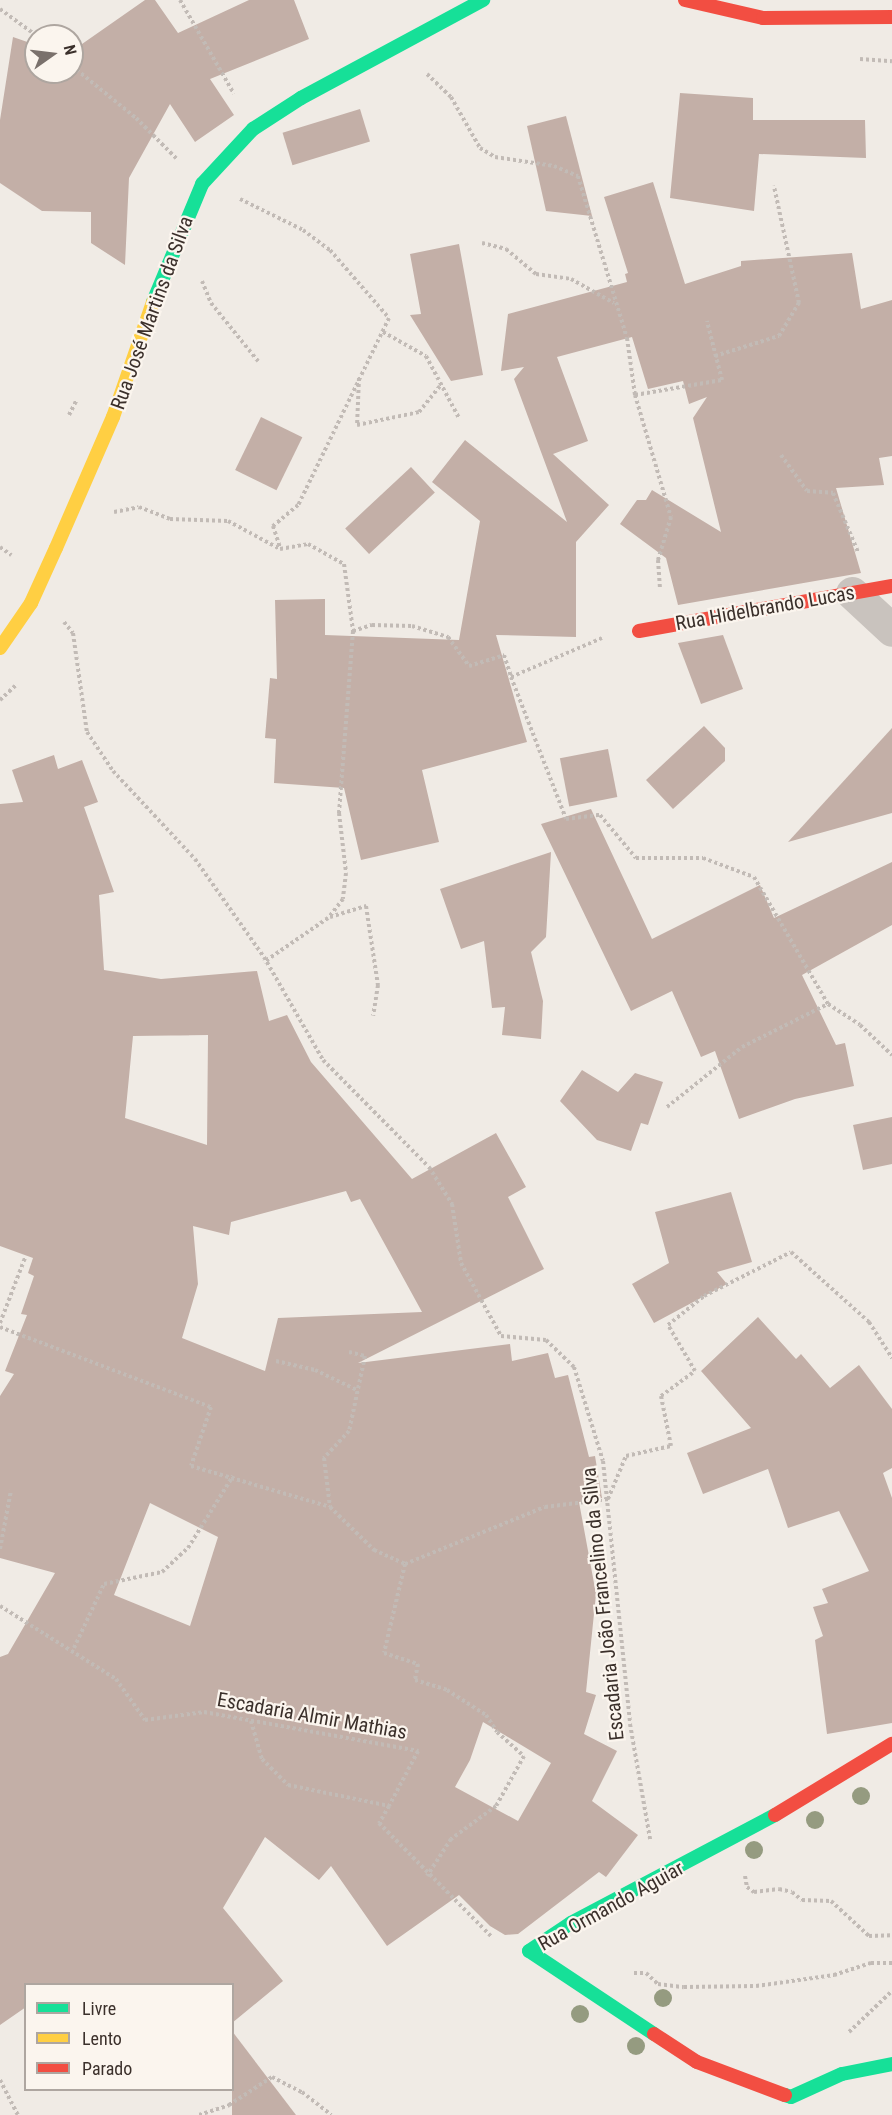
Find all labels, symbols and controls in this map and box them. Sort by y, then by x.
north arrow [24,24,84,84]
text: N [60,43,80,57]
street label: Rua José Martins da Silva [106,213,198,413]
street label: Rua Hidelbrando Lucas [674,580,856,636]
street label: Escadaria João Francelino da Silva [577,1466,629,1742]
street label: Escadaria Almir Mathias [215,1687,409,1745]
street label: Rua Ormando Aguiar [534,1856,688,1956]
legend [24,1983,234,2091]
text: Livre [82,1998,116,2019]
text: Lento [82,2028,122,2049]
text: Parado [82,2058,132,2079]

